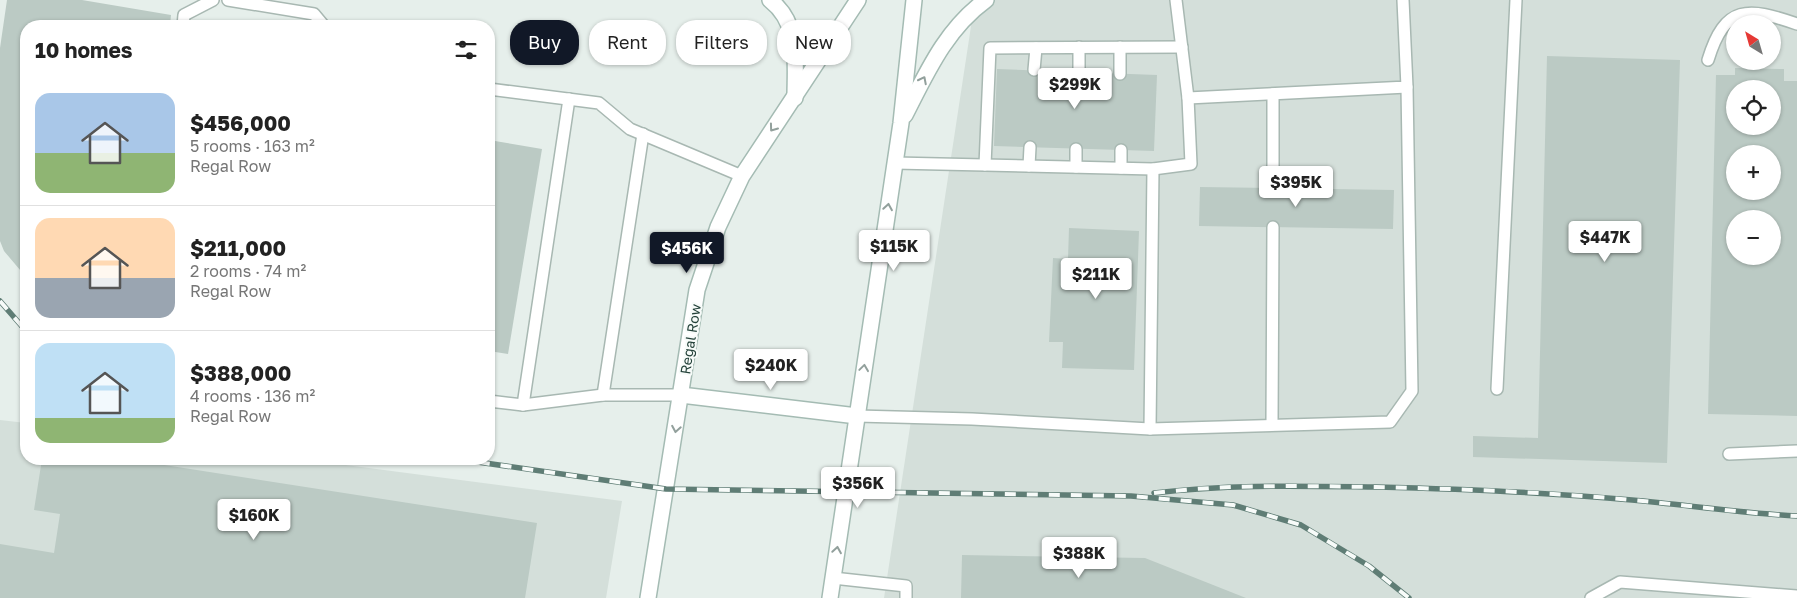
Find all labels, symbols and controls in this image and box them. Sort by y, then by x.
north arrow [1726,15,1781,70]
map controls [1726,15,1781,265]
chip: Buy [510,20,579,65]
chip: Rent [589,20,666,65]
chip: Filters [676,20,767,65]
chip: New [777,20,851,65]
icon: filters [452,36,480,64]
text: 10 homes [35,37,133,63]
pin: $299K [1040,68,1110,110]
text: $299K [1049,74,1101,94]
one-way arrow [917,76,927,85]
button: locate [1726,80,1781,135]
text: $456,000 [190,110,291,136]
icon: home [75,113,135,173]
one-way arrow [770,122,779,132]
text: 5 rooms · 163 m² [190,136,315,156]
button: + [1726,145,1781,200]
text: Regal Row [190,156,271,176]
pin: $395K [1261,166,1331,208]
text: $395K [1270,172,1322,192]
one-way arrow [882,203,893,211]
button: − [1726,210,1781,265]
pin: $447K [1570,220,1640,263]
text: $447K [1579,227,1631,247]
pin: $115K [859,230,929,272]
pin: $456K [652,232,722,274]
text: $211,000 [190,235,286,261]
text: $115K [870,236,918,256]
icon: home [75,238,135,298]
text: $456K [661,238,713,258]
pin: $211K [1061,258,1131,300]
text: 2 rooms · 74 m² [190,261,306,281]
text: $211K [1072,264,1120,284]
text: Regal Row [190,281,271,301]
street label: Regal Row [676,303,704,375]
pin: $240K [736,348,806,391]
text: $240K [745,355,797,375]
text: $388,000 [190,360,291,386]
icon: home [75,363,135,423]
one-way arrow [858,364,869,372]
text: 4 rooms · 136 m² [190,386,315,406]
text: Regal Row [190,406,271,426]
one-way arrow [671,424,681,433]
pin: $356K [823,466,893,509]
text: $356K [832,473,884,493]
pin: $160K [219,498,289,541]
text: $160K [228,505,280,525]
pin: $388K [1044,536,1114,579]
text: $388K [1053,543,1105,563]
one-way arrow [831,545,842,553]

